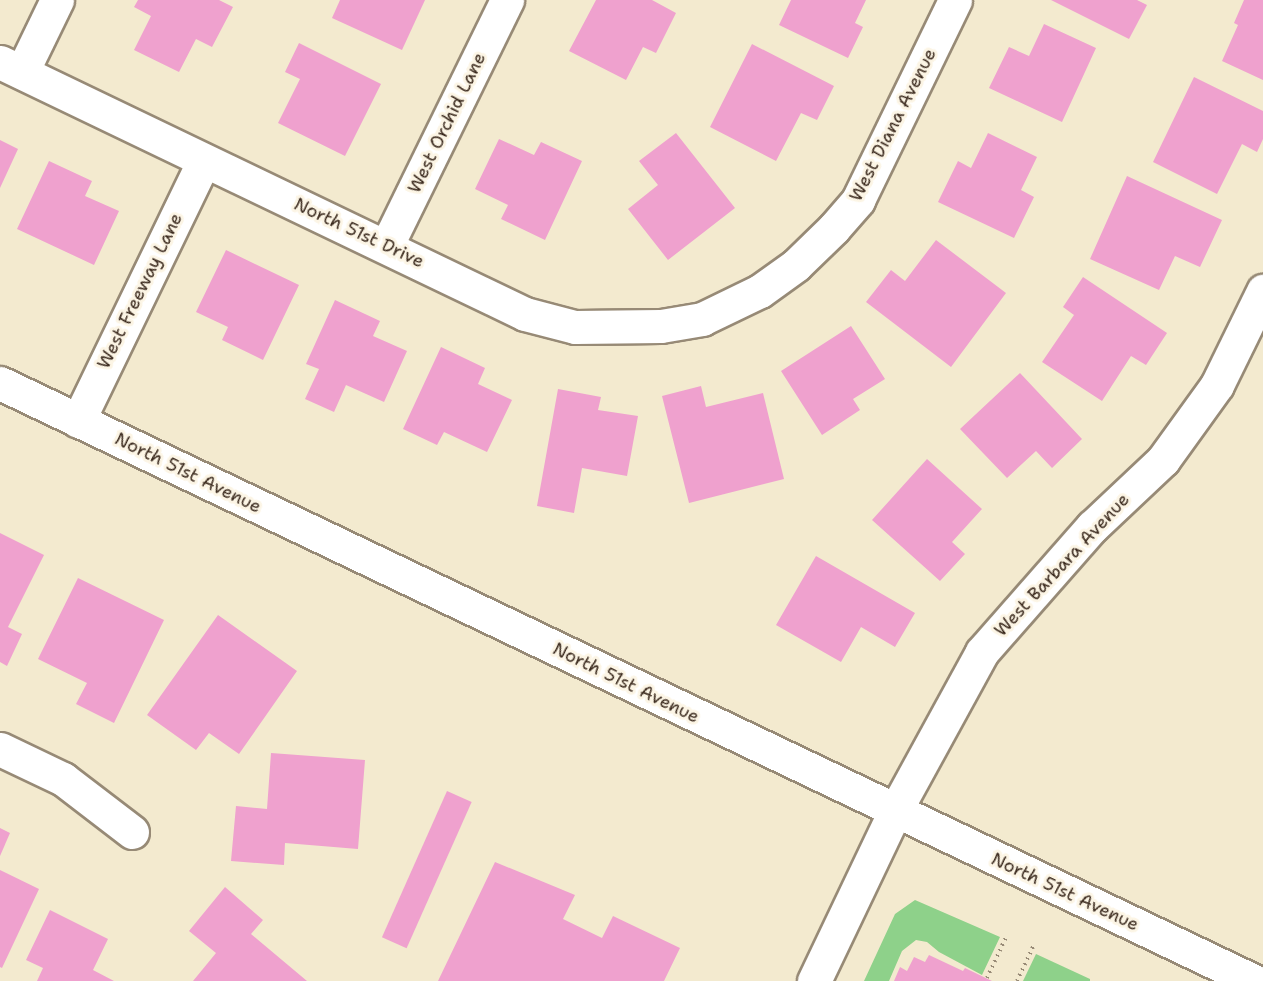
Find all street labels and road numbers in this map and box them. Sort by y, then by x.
street label: West Diana Avenue [845,45,941,205]
street label: West Orchid Lane [404,49,490,197]
street label: North 51st Drive [291,193,427,273]
street label: West Freeway Lane [93,210,187,372]
street label: North 51st Avenue [111,428,265,518]
street label: West Barbara Avenue [990,489,1134,641]
street label: North 51st Avenue [549,638,703,728]
street label: North 51st Avenue [988,848,1142,936]

